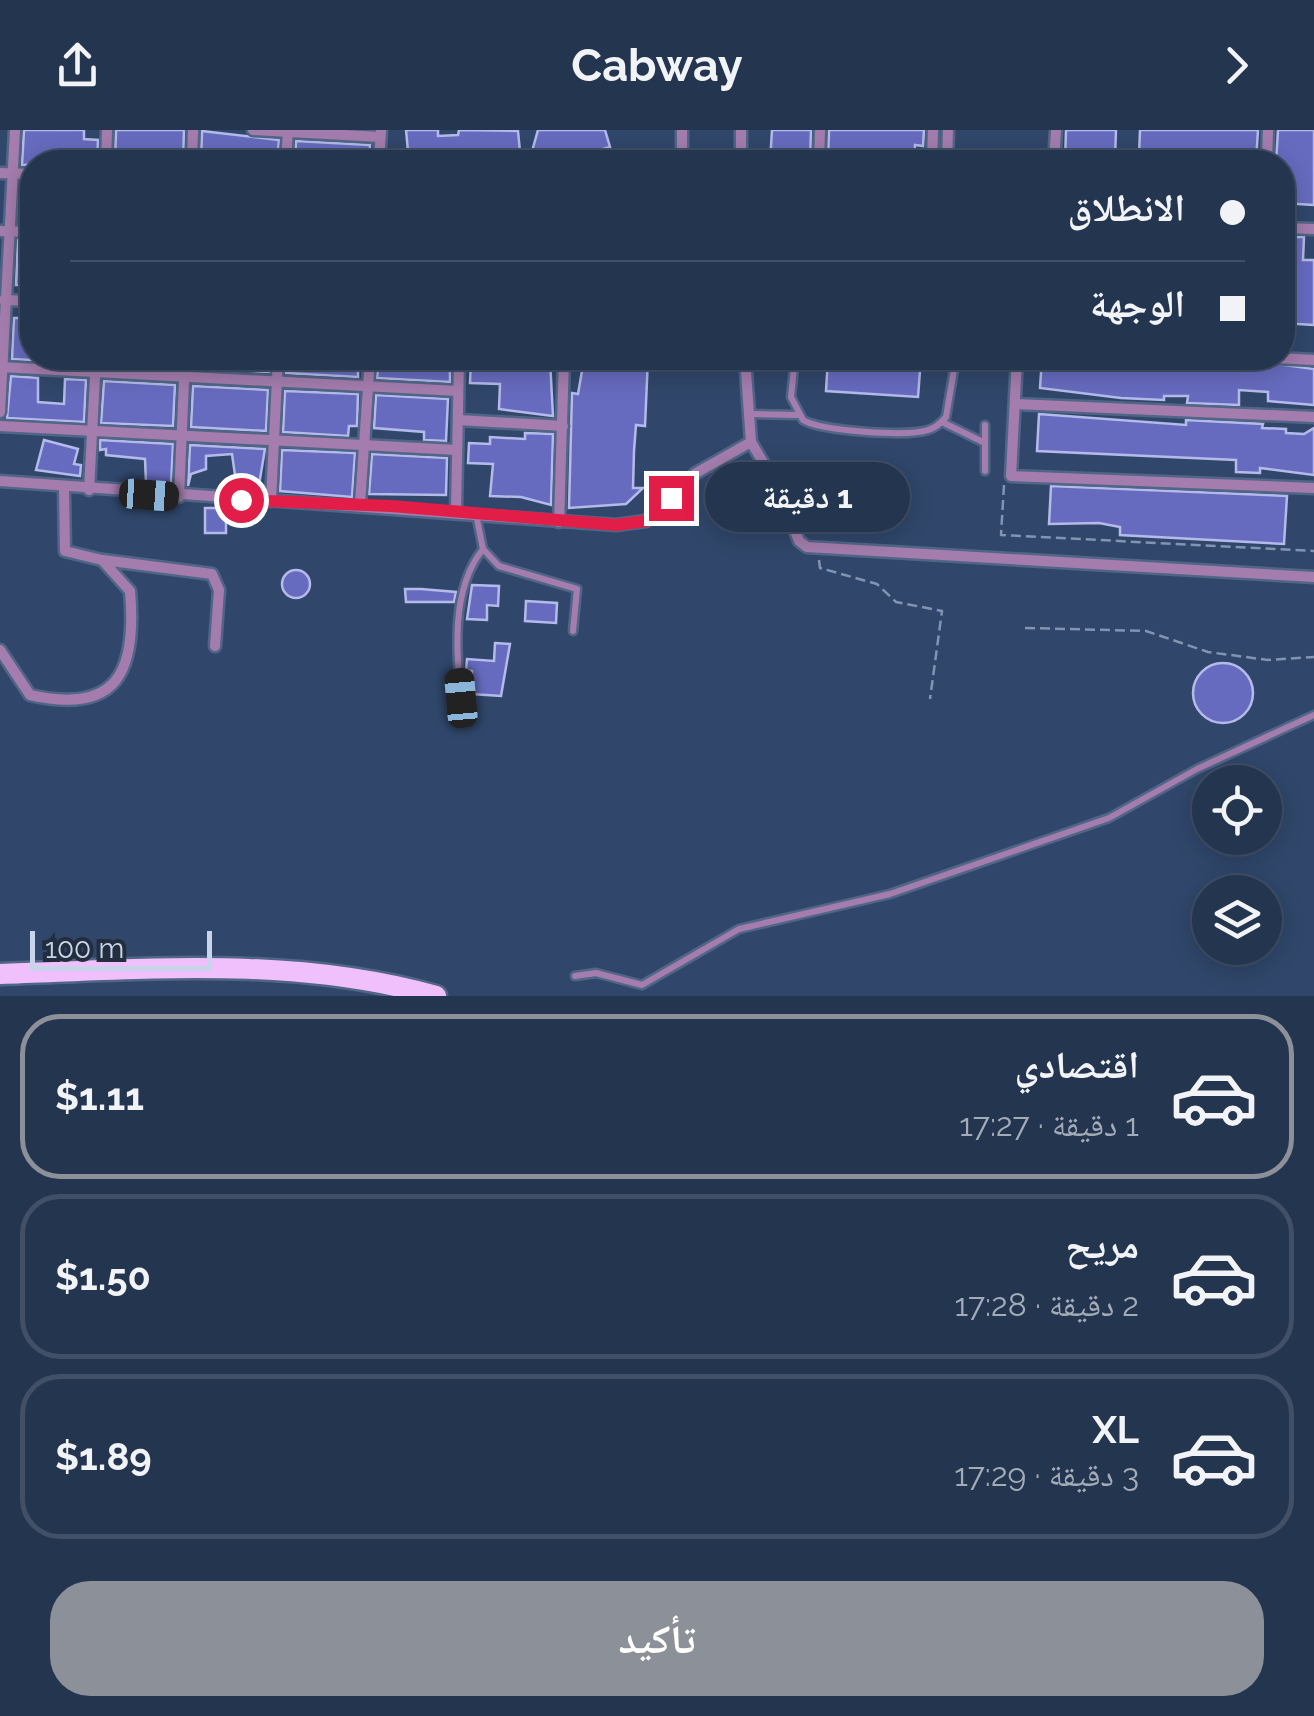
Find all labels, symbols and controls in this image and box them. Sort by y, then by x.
icon: share [50,38,105,93]
icon: forward [1209,38,1264,93]
text: Cabway [571,39,743,92]
text: الانطلاق [1067,185,1185,230]
text: الوجهة [1090,281,1185,326]
callout: 1 دقيقة [706,463,911,533]
route end [649,476,694,521]
car [118,478,180,512]
route start [219,478,264,523]
text: 1 دقيقة [762,478,853,515]
car [443,667,479,729]
map controls [1192,765,1282,965]
button: locate [1192,765,1282,855]
button: layers [1192,875,1282,965]
scale bar [30,926,212,970]
text: 100 m [45,932,124,965]
text: اقتصادي [1015,1042,1139,1087]
icon: car [1169,1052,1259,1142]
text: $1.11 [55,1074,144,1119]
text: 1 دقيقة · 17:27 [959,1106,1139,1143]
text: مريح [1065,1222,1139,1267]
icon: car [1169,1232,1259,1322]
text: $1.50 [55,1254,151,1299]
text: 2 دقيقة · 17:28 [954,1286,1139,1323]
text: XL [1092,1407,1139,1452]
icon: car [1169,1412,1259,1502]
text: $1.89 [55,1434,152,1479]
text: 3 دقيقة · 17:29 [954,1456,1139,1493]
button: تأكيد [50,1581,1264,1696]

